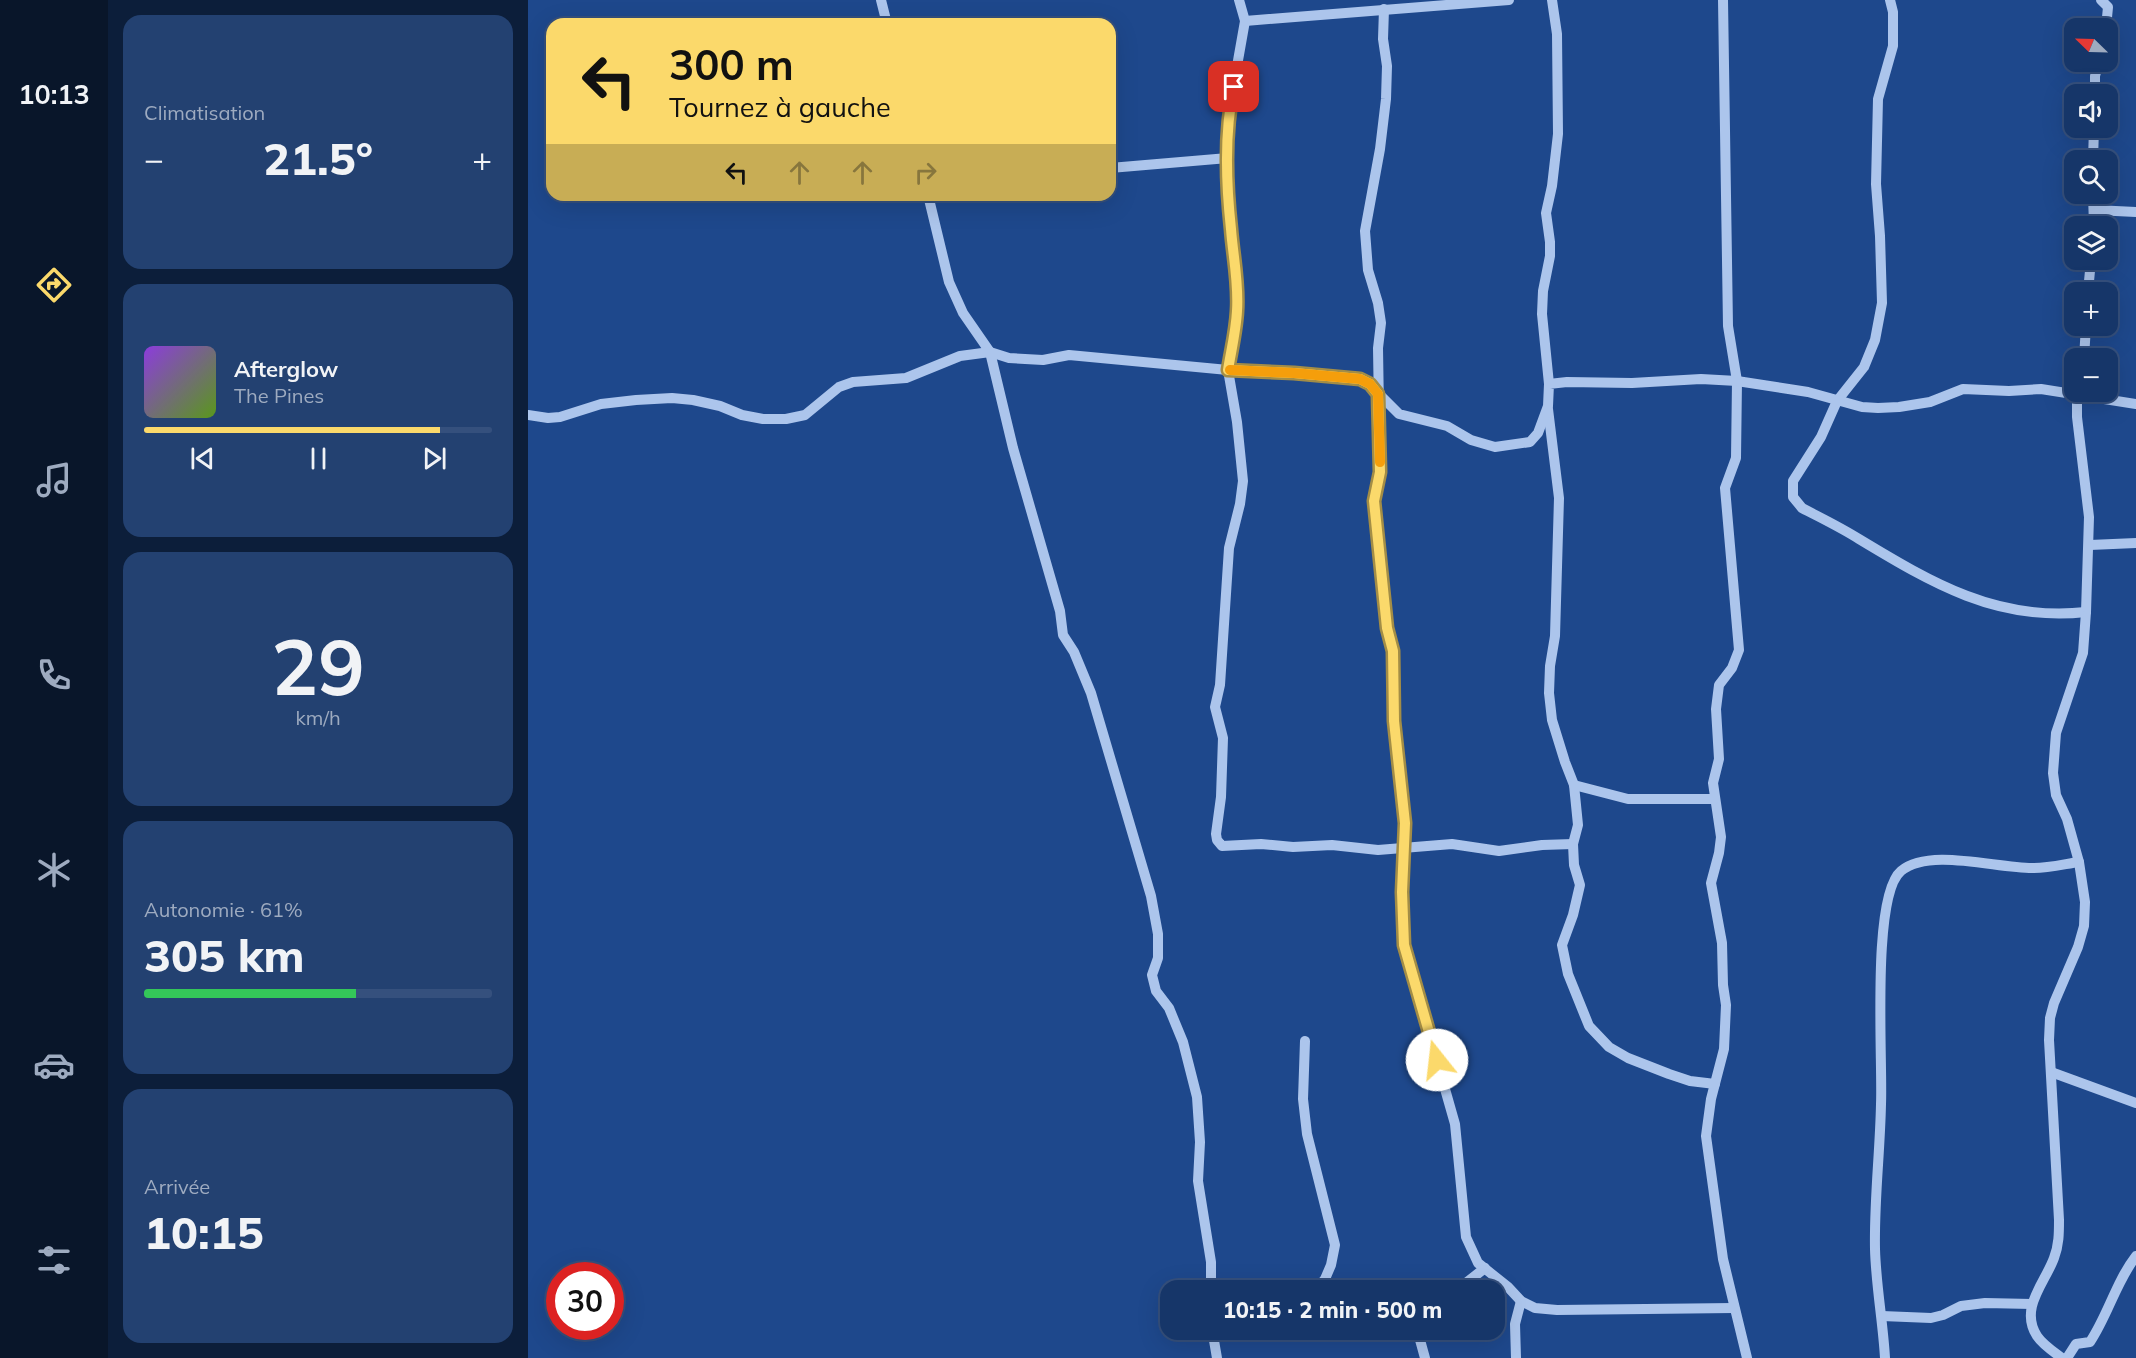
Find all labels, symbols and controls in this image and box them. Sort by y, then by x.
north arrow [2064,18,2118,72]
map controls [2064,18,2118,402]
text: 300 m [669,38,794,91]
icon: left [570,42,648,120]
pin [1208,61,1259,112]
icon: arrive [1217,70,1250,103]
text: 10:13 [18,77,90,111]
button: sound [2064,84,2118,138]
text: Tournez à gauche [669,90,891,124]
text: Climatisation [144,100,265,125]
text: 21.5° [263,130,373,186]
text: − [144,138,164,179]
text: + [472,138,492,179]
button: search [2064,150,2118,204]
icon: left [720,156,753,189]
icon: ahead [783,156,816,189]
icon: ahead [846,156,879,189]
icon: right [909,156,942,189]
button: layers [2064,216,2118,270]
icon: directions [33,264,75,306]
button: + [2064,282,2118,336]
button: − [2064,348,2118,402]
text: Afterglow [234,355,338,383]
text: The Pines [234,383,324,408]
icon: previous [186,442,219,475]
icon: pause [302,442,335,475]
icon: next [418,442,451,475]
icon: music [33,459,75,501]
text: 29 [271,617,365,715]
icon: phone [33,654,75,696]
text: km/h [295,705,341,730]
icon: climate [33,849,75,891]
text: Autonomie · 61% [144,897,303,922]
text: 305 km [144,927,305,983]
position arrow [1405,1028,1469,1092]
icon: car [33,1044,75,1086]
text: Arrivée [144,1174,210,1199]
text: 10:15 [144,1204,264,1260]
icon: filters [33,1239,75,1281]
speed limit sign: 30 [546,1262,624,1340]
text: 10:15 · 2 min · 500 m [1223,1296,1442,1324]

